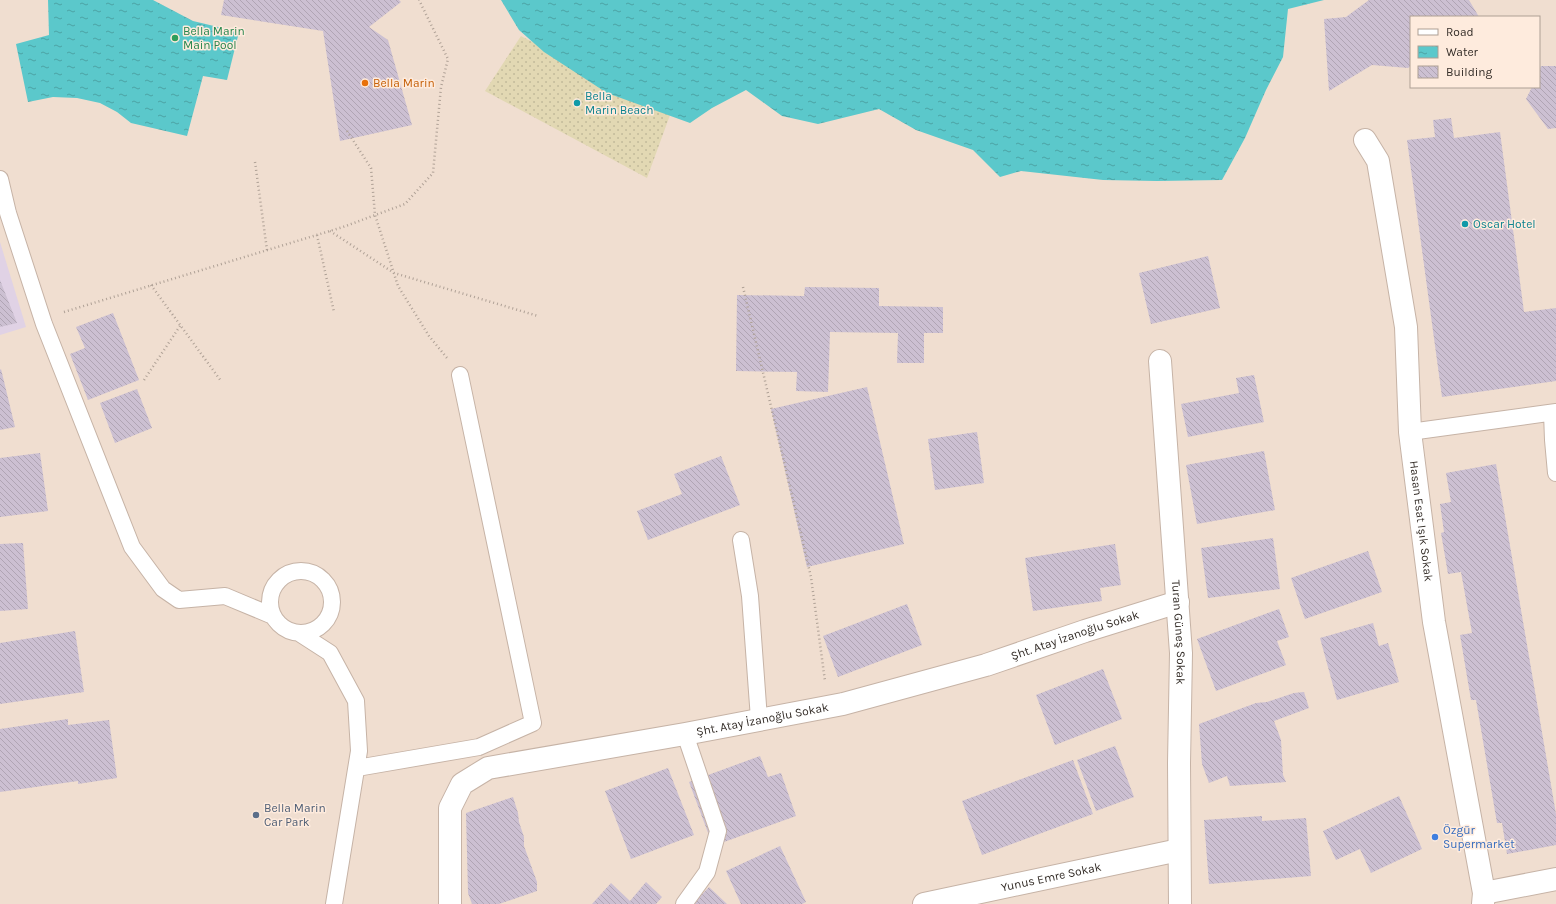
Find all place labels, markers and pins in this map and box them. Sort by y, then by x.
place label: Bella Marin Main Pool [183,24,245,52]
marker: Bella Marin Main Pool [170,33,180,43]
place label: Bella Marin [373,76,435,90]
marker: Bella Marin [360,78,370,88]
place label: Bella Marin Beach [585,89,653,117]
marker: Bella Marin Beach [572,98,582,108]
place label: Oscar Hotel [1473,217,1536,231]
marker: Oscar Hotel [1460,219,1470,229]
place label: Bella Marin Car Park [264,801,326,829]
marker: Bella Marin Car Park [251,810,261,820]
place label: Özgür Supermarket [1443,823,1515,851]
marker: Özgür Supermarket [1430,832,1440,842]

